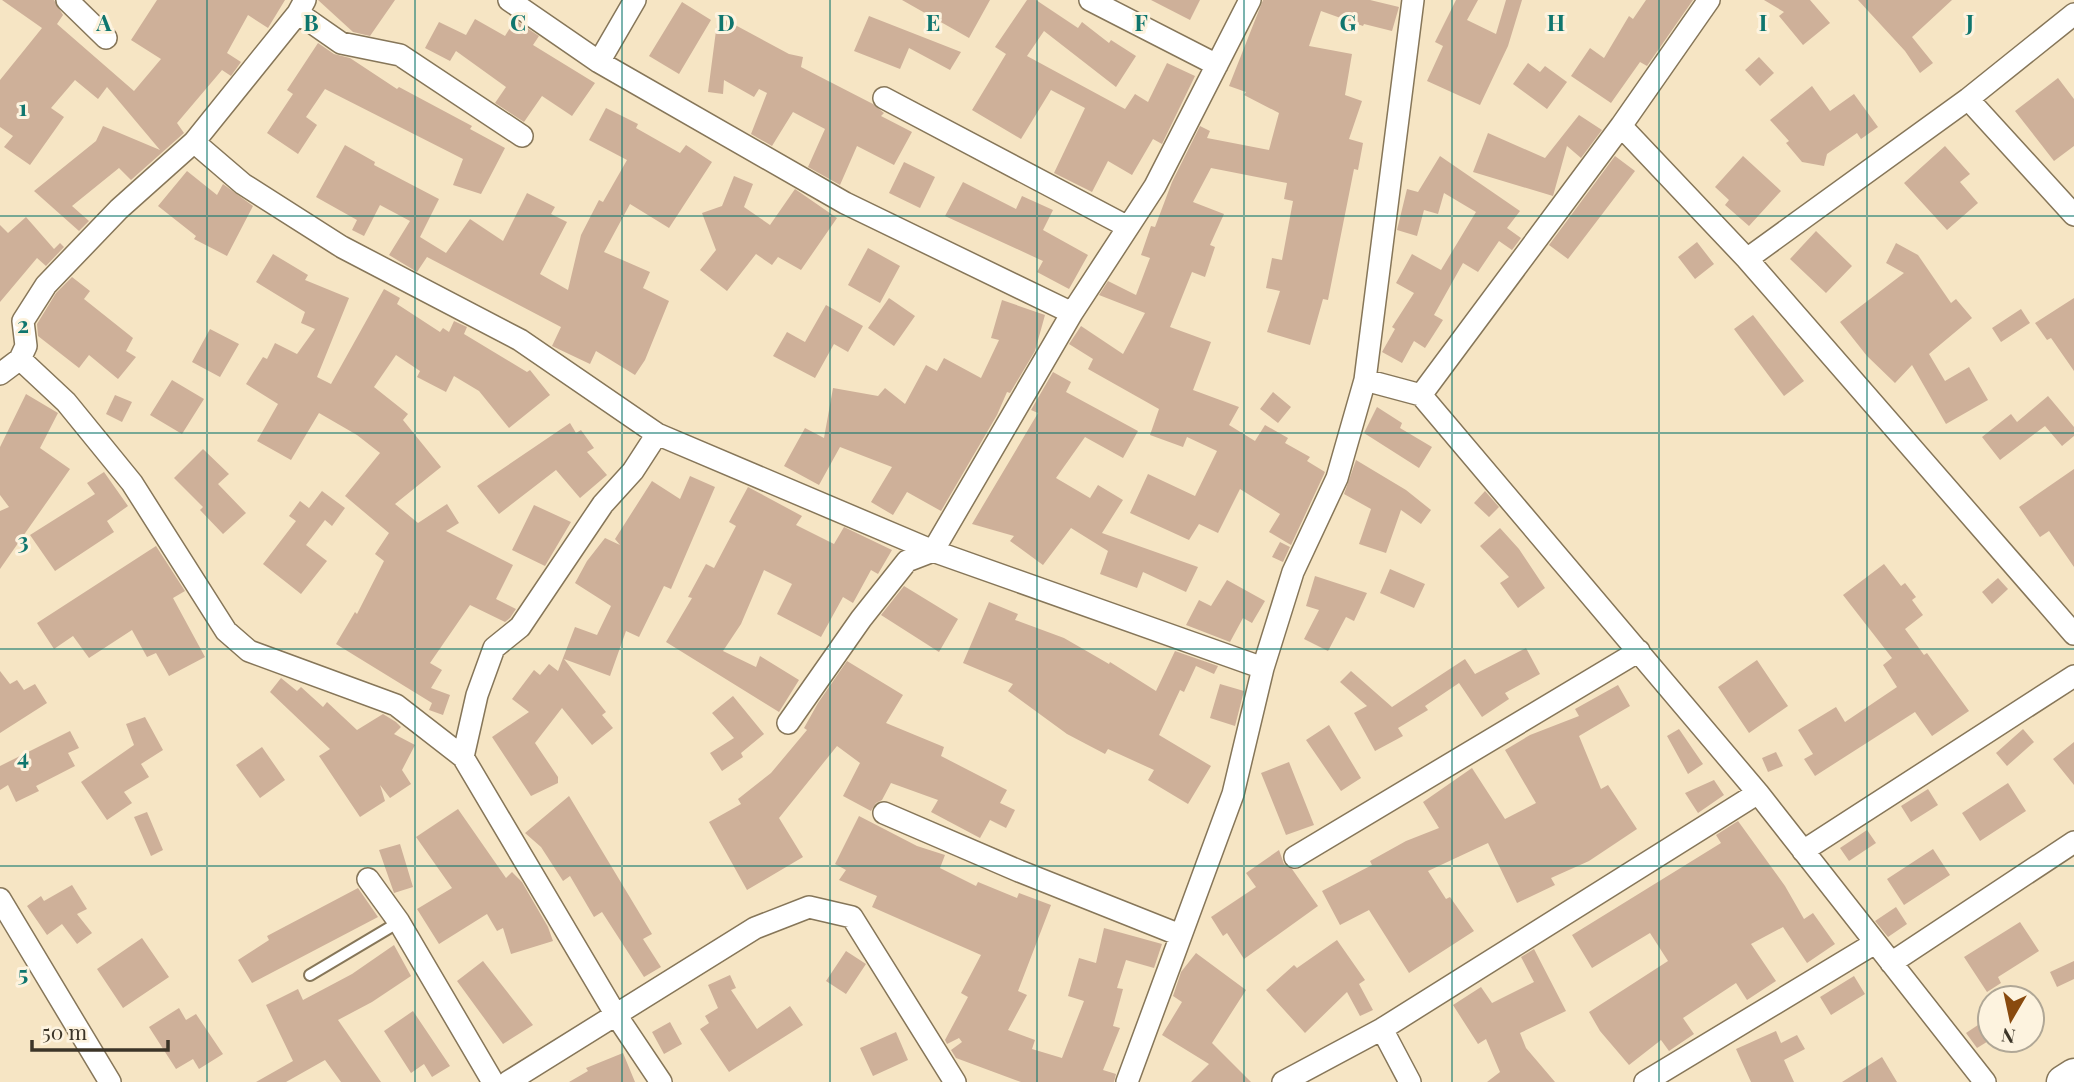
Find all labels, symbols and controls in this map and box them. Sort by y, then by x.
text: A [95,6,112,37]
text: B [303,6,319,37]
text: C [510,6,526,37]
text: D [717,6,735,37]
text: E [926,6,940,37]
text: F [1134,6,1148,37]
text: G [1340,6,1357,37]
text: H [1547,6,1565,37]
text: I [1759,6,1767,37]
text: J [1965,6,1974,37]
text: 1 [19,91,28,122]
text: 2 [17,308,29,339]
text: 3 [17,524,29,555]
text: 4 [17,740,29,771]
text: 5 [18,957,28,988]
north arrow [1976,984,2046,1054]
scale bar [32,1009,168,1052]
text: 50 m [42,1017,88,1045]
text: N [1999,1023,2017,1051]

